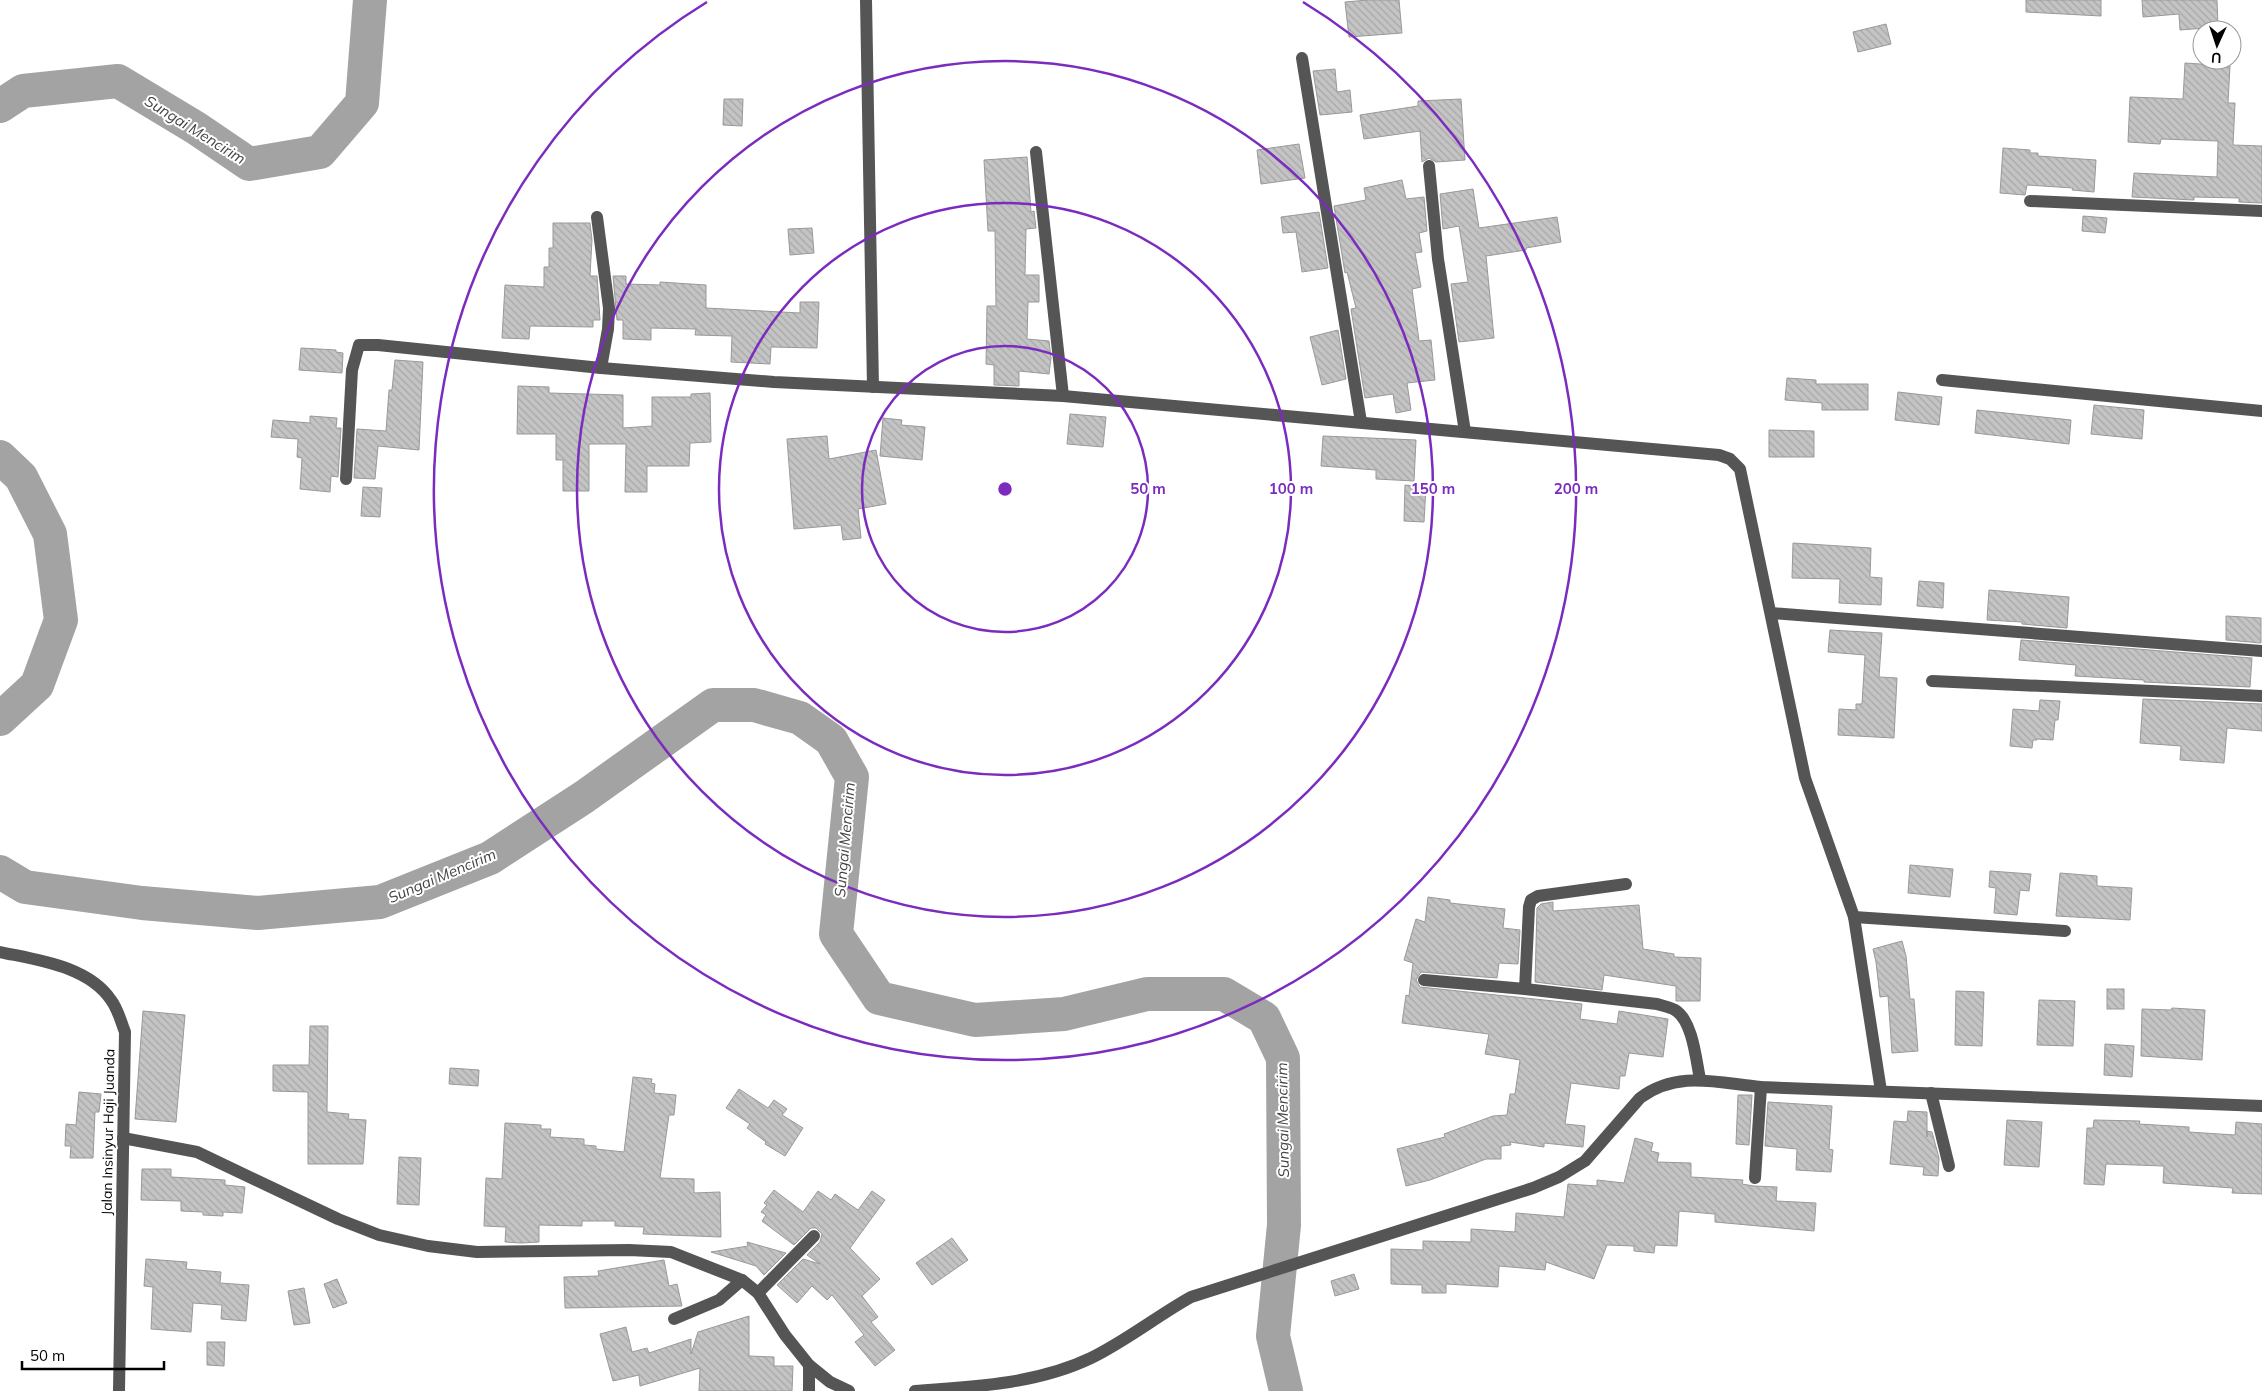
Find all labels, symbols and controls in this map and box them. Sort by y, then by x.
north arrow [2192,20,2242,70]
text: U [2211,49,2222,67]
water label: Sungai Mencirim [141,91,249,168]
text: 50 m [1130,479,1166,498]
text: 100 m [1269,479,1313,498]
text: 150 m [1411,479,1455,498]
text: 200 m [1554,479,1598,498]
centre of rings [996,480,1014,498]
water label: Sungai Mencirim [830,782,859,898]
water label: Sungai Mencirim [385,844,499,907]
street label: Jalan Insinyur Haji Juanda [98,1049,118,1215]
water label: Sungai Mencirim [1272,1062,1293,1178]
scale bar [22,1338,165,1370]
text: 50 m [30,1346,65,1365]

